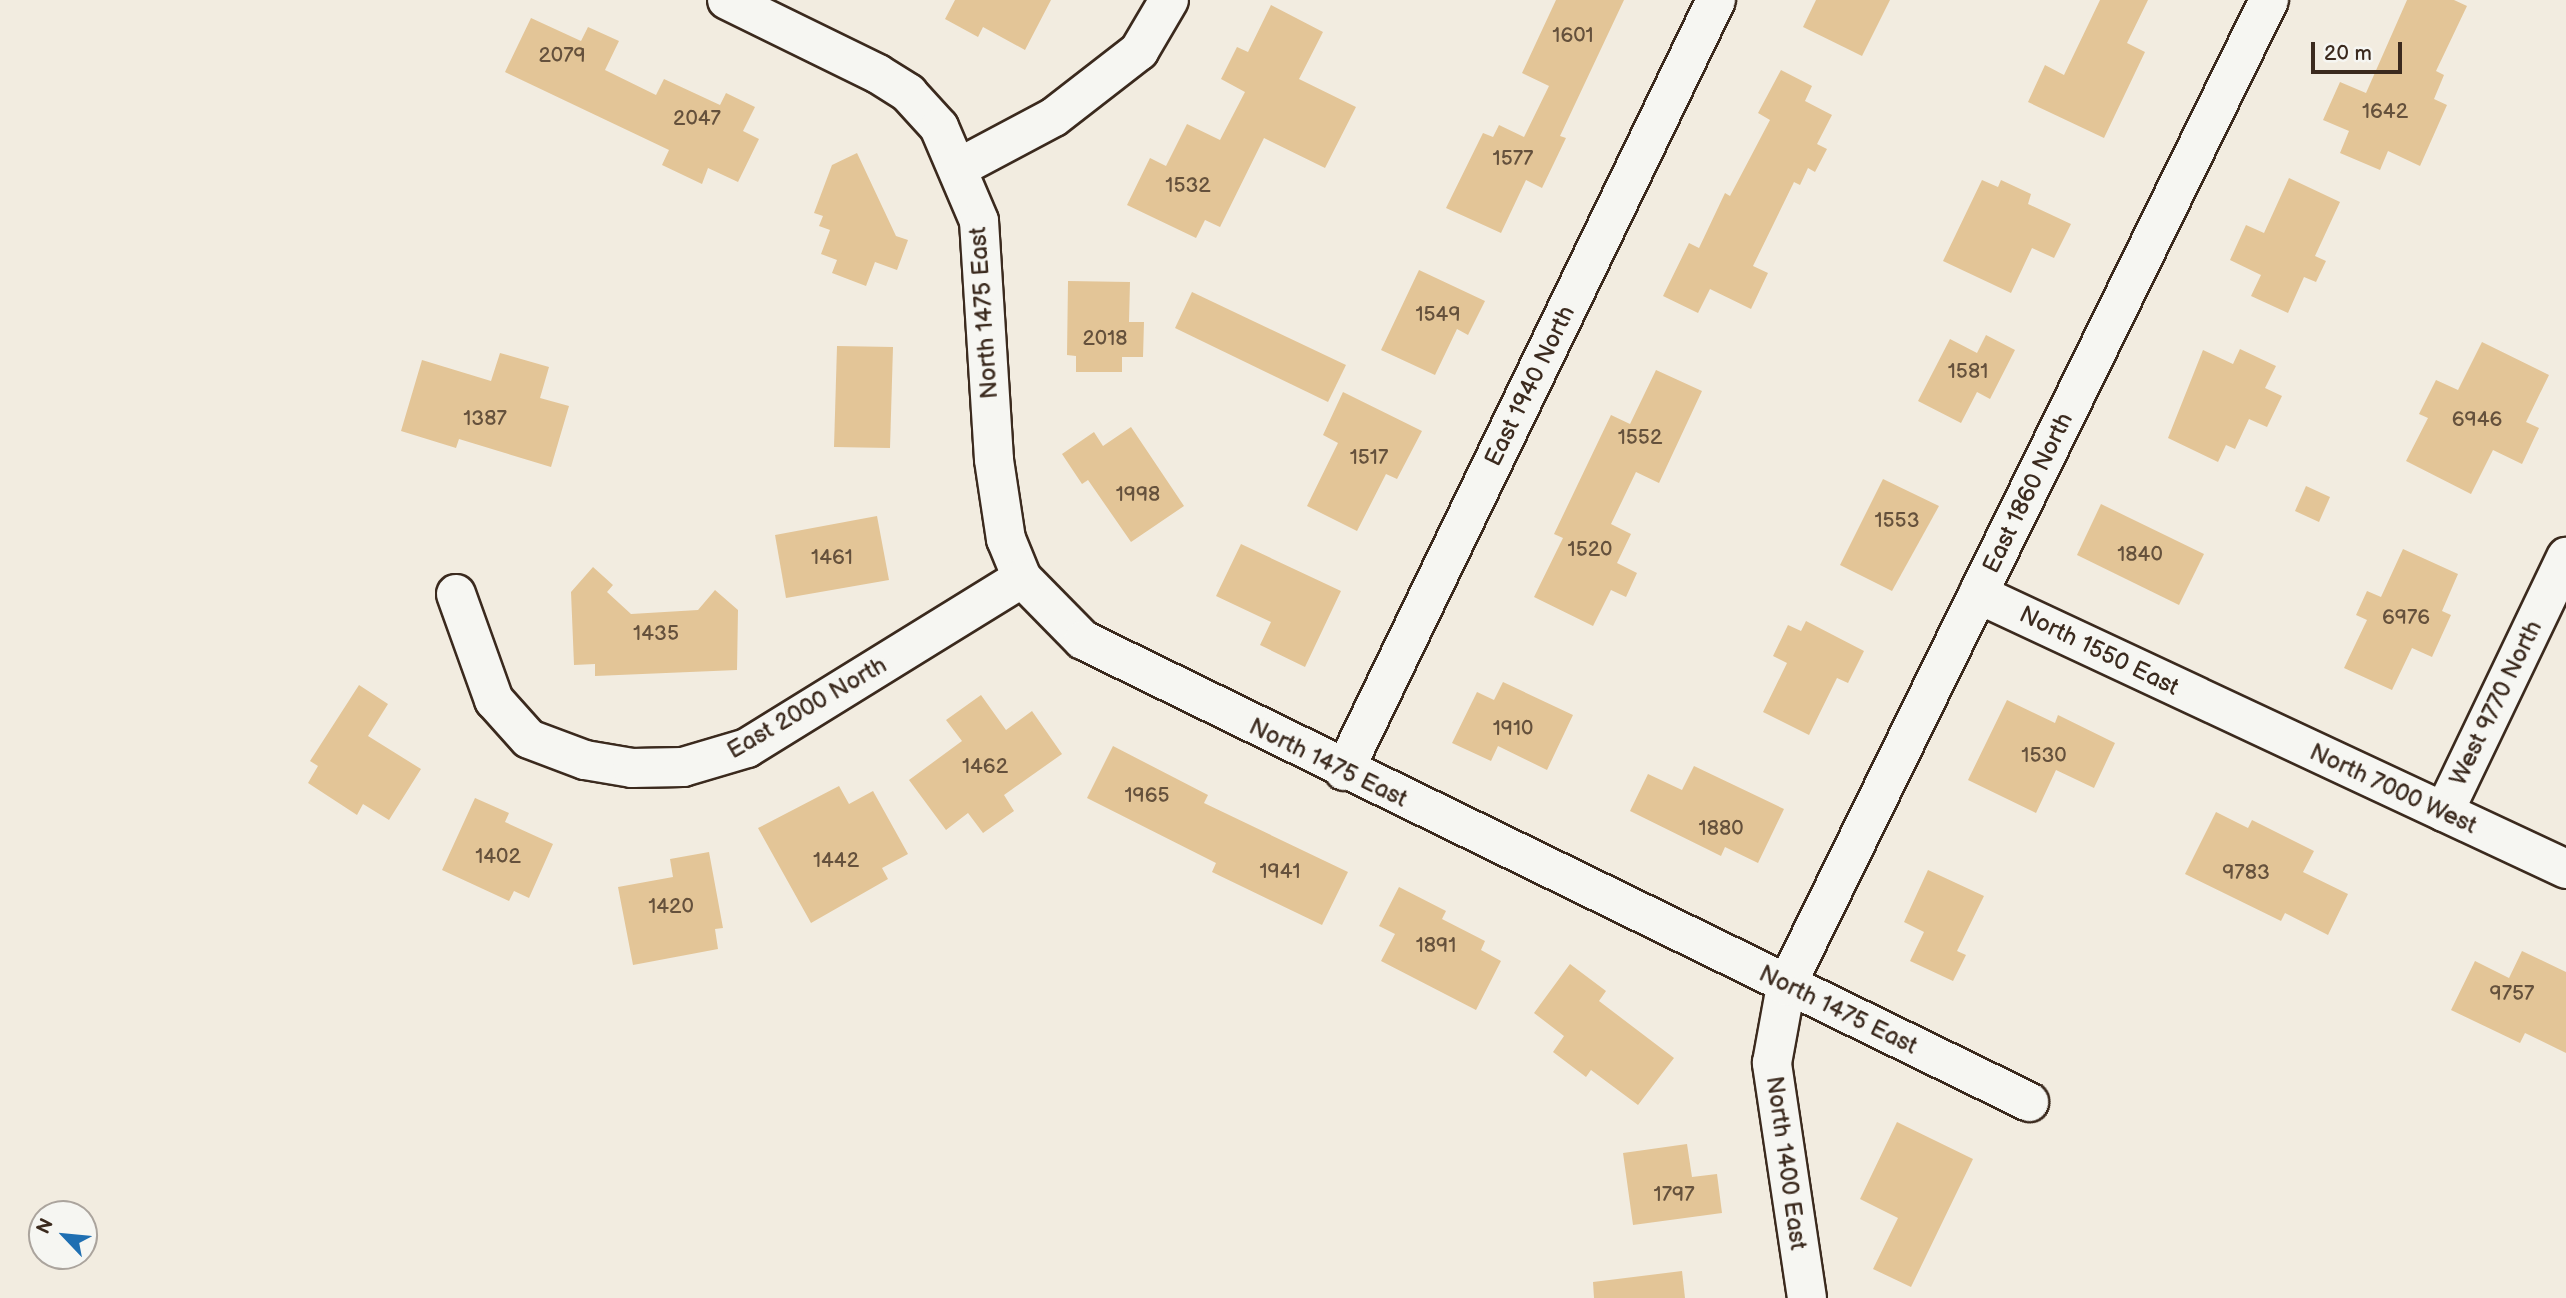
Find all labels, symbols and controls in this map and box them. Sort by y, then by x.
house number: 1601 [1552,23,1594,49]
scale bar [2314,28,2405,72]
text: 20 m [2324,41,2372,66]
house number: 2079 [538,43,586,69]
house number: 1642 [2362,99,2408,125]
house number: 2047 [673,106,721,132]
house number: 1577 [1493,146,1533,172]
house number: 1532 [1165,173,1211,199]
street label: North 1475 East [964,226,1004,400]
street label: East 1940 North [1479,301,1581,471]
house number: 1549 [1415,302,1461,328]
house number: 2018 [1082,326,1128,352]
house number: 1581 [1948,359,1988,385]
house number: 1387 [463,406,507,432]
house number: 6946 [2452,407,2502,433]
street label: East 1860 North [1977,408,2079,578]
house number: 1552 [1618,425,1662,451]
house number: 1517 [1350,445,1388,471]
house number: 1998 [1116,482,1160,508]
house number: 1553 [1874,508,1920,534]
house number: 1520 [1568,537,1612,563]
house number: 1840 [2117,542,2163,568]
house number: 1461 [811,545,853,571]
street label: North 1550 East [2015,600,2183,702]
house number: 6976 [2382,605,2430,631]
street label: West 9770 North [2444,616,2548,790]
house number: 1435 [633,621,679,647]
street label: East 2000 North [722,651,892,765]
street label: North 1475 East [1244,712,1412,814]
house number: 1910 [1493,716,1533,742]
street label: North 7000 West [2304,737,2482,841]
house number: 1530 [2021,743,2067,769]
house number: 1462 [962,754,1008,780]
house number: 1965 [1124,783,1170,809]
house number: 1880 [1699,816,1743,842]
house number: 1402 [475,844,521,870]
house number: 1442 [813,848,859,874]
house number: 1941 [1259,859,1301,885]
house number: 9783 [2222,860,2270,886]
house number: 1420 [648,894,694,920]
house number: 1891 [1416,933,1456,959]
street label: North 1475 East [1754,959,1922,1061]
house number: 9757 [2490,981,2534,1007]
street label: North 1400 East [1760,1074,1812,1252]
house number: 1797 [1654,1182,1694,1208]
north arrow [28,1200,98,1270]
text: N [32,1215,59,1238]

